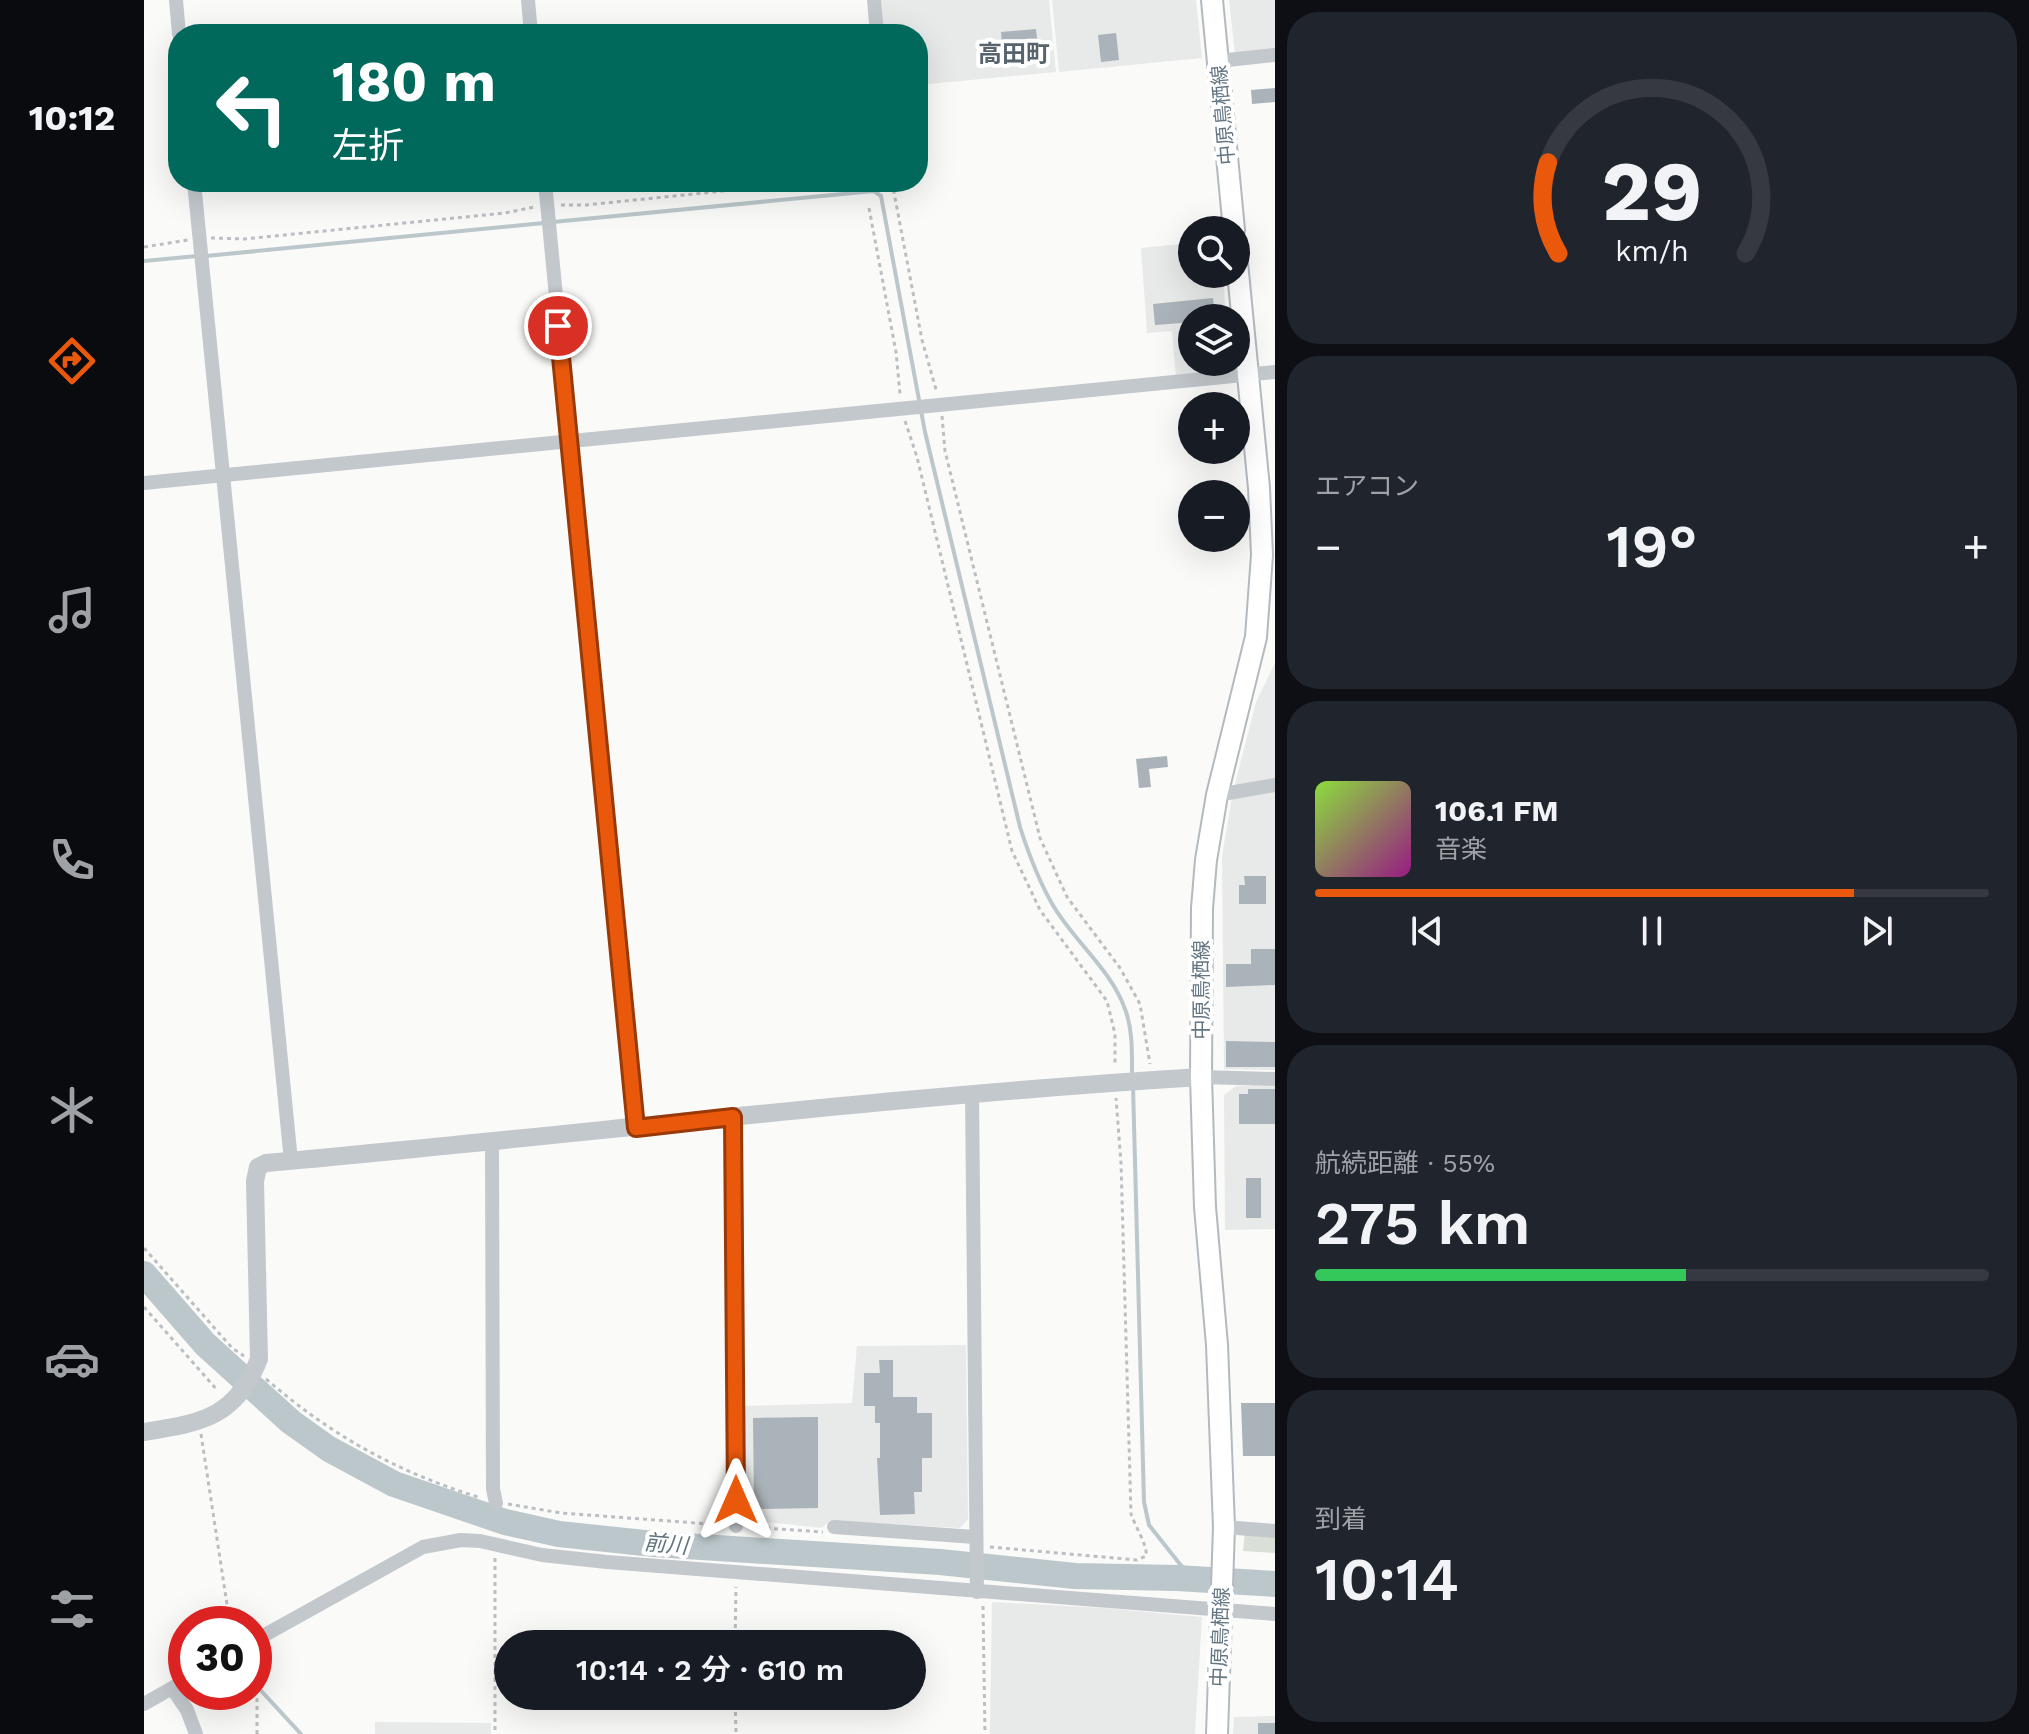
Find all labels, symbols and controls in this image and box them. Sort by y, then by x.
district label: 高田町 [978,40,1050,68]
text: 180 m [332,49,496,115]
icon: left [200,56,304,160]
street label: 中原鳥栖線 [1207,64,1239,166]
text: 10:12 [29,97,115,139]
text: 左折 [332,125,404,167]
text: 29 [1602,143,1702,240]
map controls [1178,216,1250,552]
button: search [1178,216,1250,288]
text: km/h [1615,234,1689,268]
pin [524,292,592,360]
icon: arrive [536,304,580,348]
button: layers [1178,304,1250,376]
icon: directions [44,333,100,389]
button: + [1178,392,1250,464]
text: エアコン [1315,471,1419,501]
button: − [1178,480,1250,552]
text: 19° [1607,511,1697,582]
text: − [1315,521,1342,573]
text: + [1962,521,1989,573]
icon: music [44,582,100,638]
text: 106.1 FM [1435,793,1559,828]
icon: phone [44,832,100,888]
text: 音楽 [1435,834,1487,864]
icon: previous [1405,909,1449,953]
icon: pause [1630,909,1674,953]
icon: next [1855,909,1899,953]
street label: 中原鳥栖線 [1189,940,1213,1040]
icon: climate [44,1082,100,1138]
text: 航続距離 · 55% [1315,1148,1495,1178]
text: 275 km [1315,1188,1530,1259]
icon: car [44,1331,100,1387]
position arrow [694,1458,778,1542]
text: 到着 [1315,1504,1367,1534]
water label: 前川 [643,1530,691,1559]
text: 10:14 [1315,1544,1459,1615]
icon: filters [44,1581,100,1637]
street label: 中原鳥栖線 [1206,1587,1234,1687]
speed limit sign: 30 [168,1606,272,1710]
text: 10:14 · 2 分 · 610 m [576,1652,844,1687]

